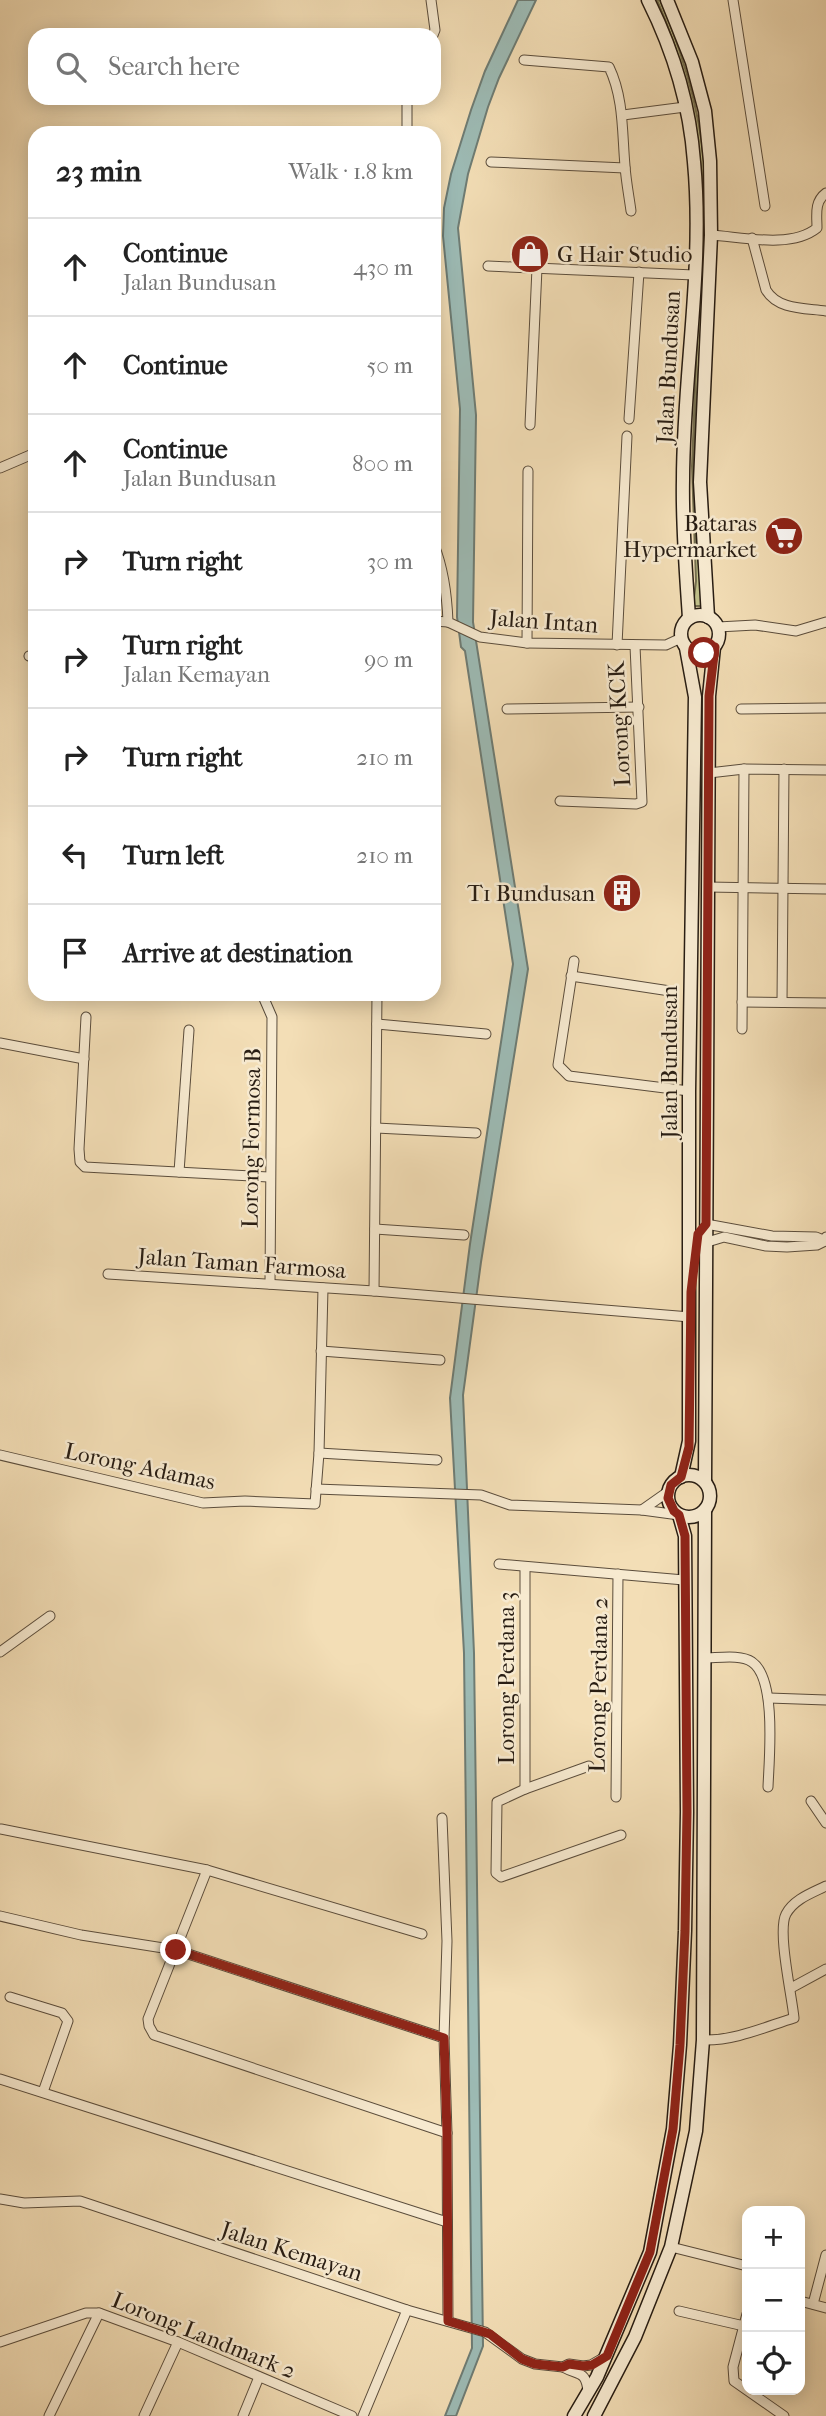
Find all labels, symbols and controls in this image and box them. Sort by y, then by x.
search box [28,28,441,105]
icon: search [52,48,90,86]
text: Search here [108,51,240,82]
text: 23 min [56,154,141,189]
text: Walk · 1.8 km [289,158,413,185]
shop icon: G Hair Studio [509,233,551,275]
text: Continue [123,238,228,269]
place label: G Hair Studio [557,241,692,268]
icon: ahead [56,248,94,286]
text: 430 m [353,254,413,281]
text: Jalan Bundusan [123,269,276,296]
street label: Jalan Bundusan [651,289,686,446]
icon: ahead [56,346,94,384]
text: Continue [123,350,228,381]
text: 50 m [366,352,413,379]
text: Continue [123,434,228,465]
icon: ahead [56,444,94,482]
text: 800 m [352,450,413,477]
text: Jalan Bundusan [123,465,276,492]
place label: Bataras Hypermarket [623,510,757,563]
supermarket icon: Bataras Hypermarket [763,515,805,557]
icon: right [56,542,94,580]
text: Turn right [123,546,243,577]
text: 30 m [367,548,413,575]
street label: Jalan Intan [487,604,600,639]
text: Turn right [123,630,243,661]
route start [688,637,719,668]
icon: right [56,640,94,678]
text: 90 m [364,646,413,673]
street label: Lorong KCK [603,659,636,787]
text: Jalan Kemayan [123,661,270,688]
icon: right [56,738,94,776]
text: Turn right [123,742,243,773]
text: 210 m [356,744,413,771]
icon: left [56,836,94,874]
text: Turn left [123,840,224,871]
text: 210 m [356,842,413,869]
building icon: T1 Bundusan [601,872,643,914]
place label: T1 Bundusan [467,880,596,907]
icon: arrive [56,934,94,972]
text: Arrive at destination [123,938,353,969]
street label: Jalan Bundusan [656,985,683,1141]
street label: Lorong Formosa B [236,1048,267,1228]
street label: Jalan Taman Farmosa [135,1243,347,1284]
street label: Lorong Adamas [62,1437,218,1496]
street label: Lorong Perdana 3 [493,1592,520,1764]
street label: Lorong Perdana 2 [583,1597,614,1773]
route end [160,1934,191,1965]
map controls [742,2206,805,2395]
button: + [742,2206,805,2269]
street label: Jalan Kemayan [216,2215,367,2287]
button: − [742,2269,805,2332]
street label: Lorong Landmark 2 [108,2286,300,2385]
button: locate [742,2332,805,2395]

